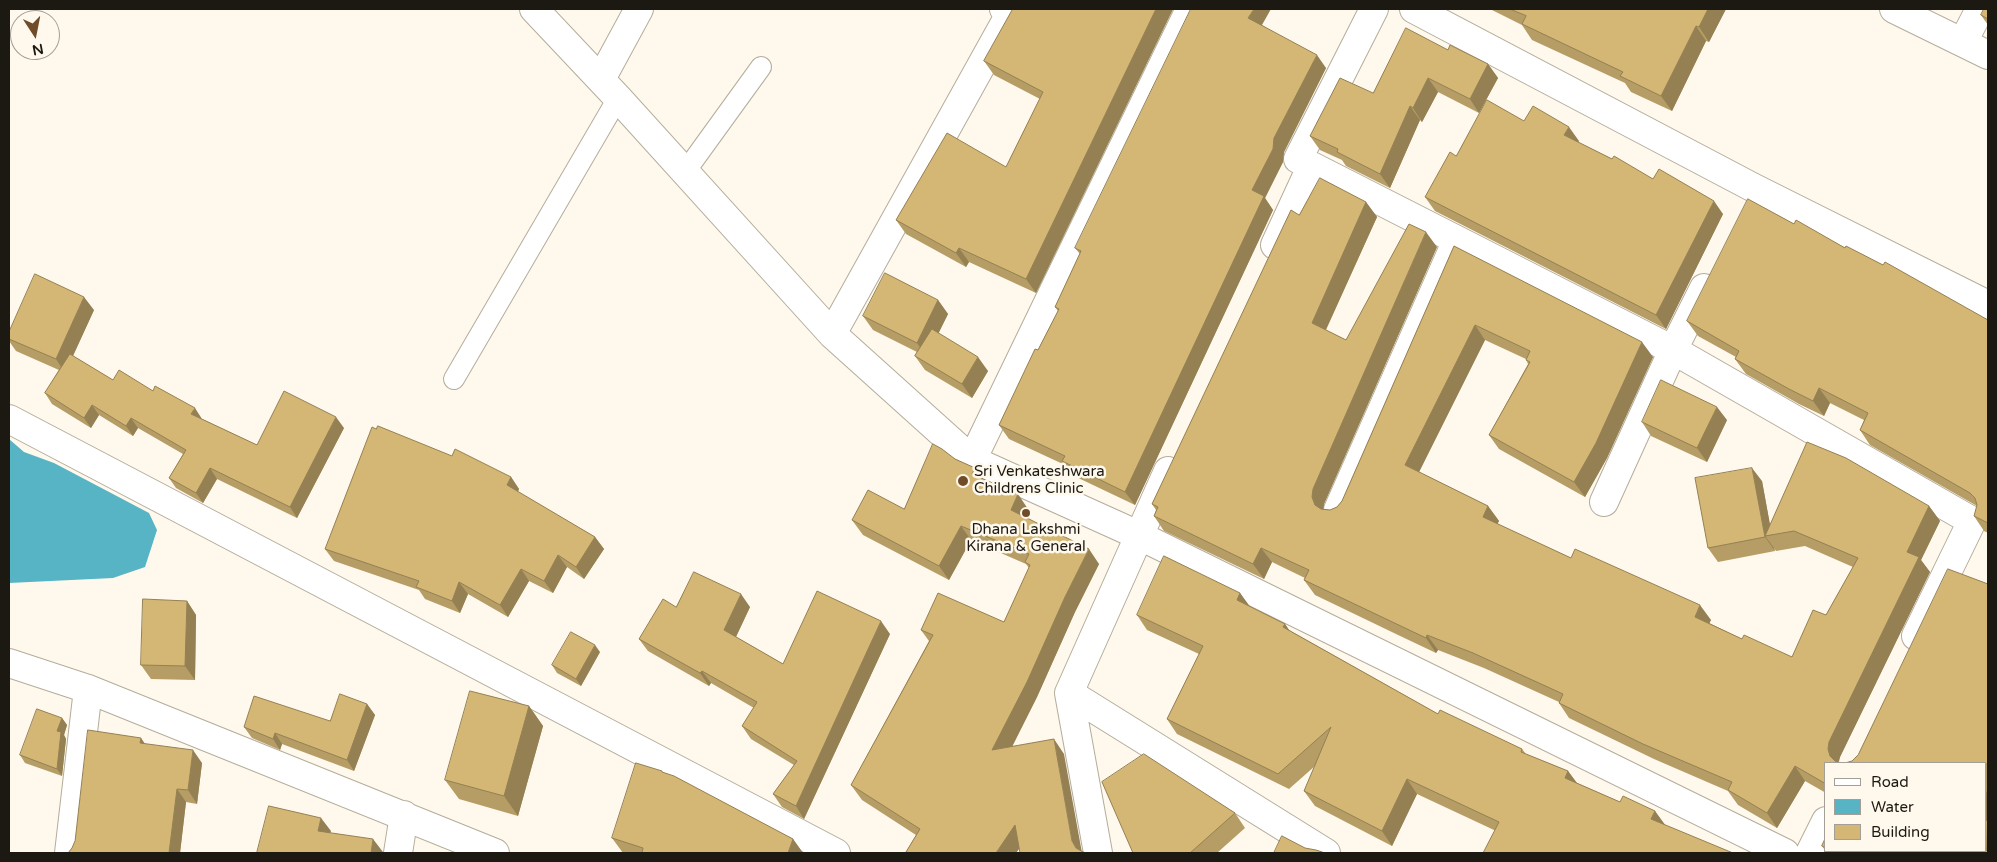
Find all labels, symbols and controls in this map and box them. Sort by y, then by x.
north arrow [10,10,60,60]
text: N [31,40,45,59]
place label: Sri Venkateshwara Childrens Clinic [974,463,1105,498]
marker: Sri Venkateshwara Childrens Clinic [956,474,970,488]
marker: Dhana Lakshmi Kirana & General [1020,507,1032,519]
place label: Dhana Lakshmi Kirana & General [966,521,1086,556]
legend [1824,762,1987,852]
text: Road [1871,773,1909,791]
text: Water [1871,798,1914,816]
text: Building [1871,823,1930,841]

